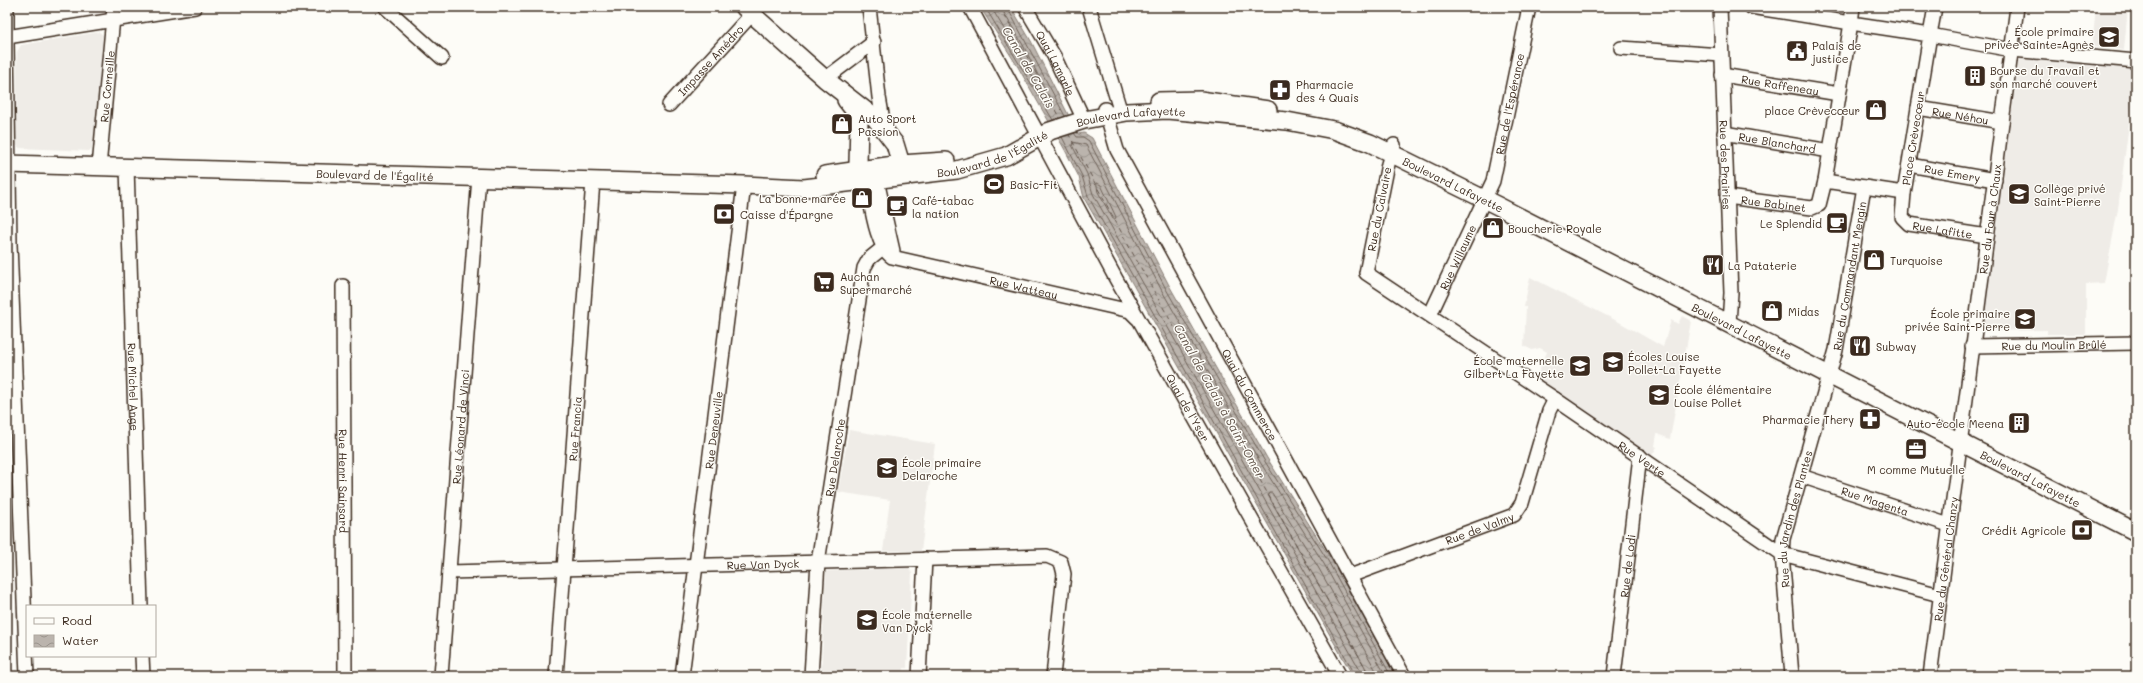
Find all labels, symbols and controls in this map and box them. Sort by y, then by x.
street label: Impasse Amédro [674,21,746,98]
water label: Canal de Calais [999,23,1059,111]
place label: École primaire privée Sainte-Agnès [1984,24,2094,52]
school or university icon: École primaire privée Sainte-Agnès [2096,24,2122,50]
street label: Quai Lamarle [1033,27,1079,98]
public building icon: Palais de justice [1784,38,1810,64]
place label: Palais de justice [1811,38,1861,66]
street label: Rue Corneille [96,50,117,123]
street label: Rue de l'Espérance [1491,52,1527,156]
building icon: Bourse du Travail et son marché couvert [1962,63,1988,89]
place label: Bourse du Travail et son marché couvert [1990,63,2100,91]
street label: Rue Raffeneau [1740,71,1820,98]
pharmacy icon: Pharmacie des 4 Quais [1267,77,1293,103]
place label: Pharmacie des 4 Quais [1296,77,1359,105]
street label: Place Crèvecœur [1898,90,1928,186]
shop icon: place Crèvecœur [1863,97,1889,123]
street label: Boulevard Lafayette [1074,102,1187,130]
place label: place Crèvecœur [1765,103,1860,118]
street label: Rue Néhou [1931,103,1990,127]
shop icon: Auto Sport Passion [829,111,855,137]
place label: Auto Sport Passion [858,111,917,139]
street label: Rue des Prairies [1717,120,1735,210]
street label: Boulevard de l'Égalité [936,126,1050,180]
street label: Rue Blanchard [1737,128,1817,156]
street label: Boulevard Lafayette [1400,153,1506,215]
street label: Rue Emery [1923,160,1982,185]
street label: Rue du Four à Chaux [1975,163,2004,275]
street label: Boulevard de l'Égalité [316,165,434,184]
street label: Rue du Calvaire [1363,165,1395,253]
sports icon: Basic-Fit [981,171,1007,197]
place label: Basic-Fit [1010,177,1058,192]
school or university icon: Collège privé Saint-Pierre [2006,181,2032,207]
place label: Collège privé Saint-Pierre [2034,181,2106,209]
shop icon: La bonne marée [849,185,875,211]
place label: La bonne marée [759,191,846,206]
street label: Rue Babinet [1740,191,1807,215]
cafe icon: Café-tabac la nation [884,193,910,219]
place label: Café-tabac la nation [912,193,974,221]
street label: Rue du Commandant Mengin [1829,200,1869,351]
bank icon: Caisse d'Épargne [711,201,737,227]
place label: Caisse d'Épargne [740,207,833,222]
cafe icon: Le Splendid [1824,210,1850,236]
shop icon: Boucherie Royale [1480,215,1506,241]
place label: Le Splendid [1760,216,1822,231]
street label: Rue Lafitte [1912,217,1974,241]
place label: Boucherie Royale [1508,221,1602,236]
street label: Rue Willaume [1435,222,1479,292]
shop icon: Turquoise [1861,247,1887,273]
restaurant icon: La Pataterie [1700,252,1726,278]
place label: Turquoise [1890,253,1943,268]
place label: La Pataterie [1728,258,1797,273]
supermarket icon: Auchan Supermarché [811,269,837,295]
place label: Auchan Supermarché [840,269,912,297]
street label: Rue Watteau [988,272,1059,302]
shop icon: Midas [1759,298,1785,324]
street label: Boulevard Lafayette [1690,299,1795,363]
place label: Midas [1788,304,1819,319]
place label: École primaire privée Saint-Pierre [1905,306,2010,334]
school or university icon: École primaire privée Saint-Pierre [2012,306,2038,332]
water label: Canal de Calais à Saint-Omer [1171,321,1269,481]
restaurant icon: Subway [1847,333,1873,359]
street label: Rue du Moulin Brûlé [2001,336,2107,353]
place label: Subway [1876,339,1917,354]
street label: Rue Michel Ange [125,343,143,431]
street label: Quai du Commerce [1219,346,1282,443]
school or university icon: Écoles Louise Pollet-La Fayette [1600,349,1626,375]
place label: Écoles Louise Pollet-La Fayette [1628,349,1721,377]
place label: École maternelle Gilbert La Fayette [1464,353,1564,381]
school or university icon: École maternelle Gilbert La Fayette [1567,353,1593,379]
street label: Rue Léonard de Vinci [448,369,472,485]
street label: Quai de l'Yser [1163,371,1214,444]
school or university icon: École élémentaire Louise Pollet [1646,382,1672,408]
place label: École élémentaire Louise Pollet [1674,382,1772,410]
street label: Rue Deneuville [701,390,725,470]
street label: Rue Francia [565,396,584,462]
pharmacy icon: Pharmacie Thery [1857,406,1883,432]
building icon: Auto-école Meena [2006,410,2032,436]
place label: Pharmacie Thery [1763,412,1854,427]
place label: Auto-école Meena [1906,416,2004,431]
street label: Rue Delaroche [821,417,848,498]
street label: Rue Henri Sainsard [336,429,352,533]
office icon: M comme Mutuelle [1903,436,1929,462]
street label: Rue Verte [1616,437,1669,480]
street label: Boulevard Lafayette [1978,446,2083,510]
street label: Rue du Jardin des Plantes [1774,449,1815,588]
school or university icon: École primaire Delaroche [874,455,900,481]
place label: École primaire Delaroche [902,455,982,483]
place label: M comme Mutuelle [1867,462,1965,477]
street label: Rue Magenta [1839,482,1911,519]
street label: Rue du Général Chanzy [1930,496,1961,622]
street label: Rue de Valmy [1443,508,1516,547]
bank icon: Crédit Agricole [2069,517,2095,543]
place label: Crédit Agricole [1982,523,2066,538]
street label: Rue de Lodi [1616,533,1638,598]
street label: Rue Van Dyck [726,555,800,572]
legend [26,605,156,657]
school or university icon: École maternelle Van Dyck [854,607,880,633]
place label: École maternelle Van Dyck [882,607,973,635]
text: Road [62,612,92,628]
text: Water [62,632,99,648]

